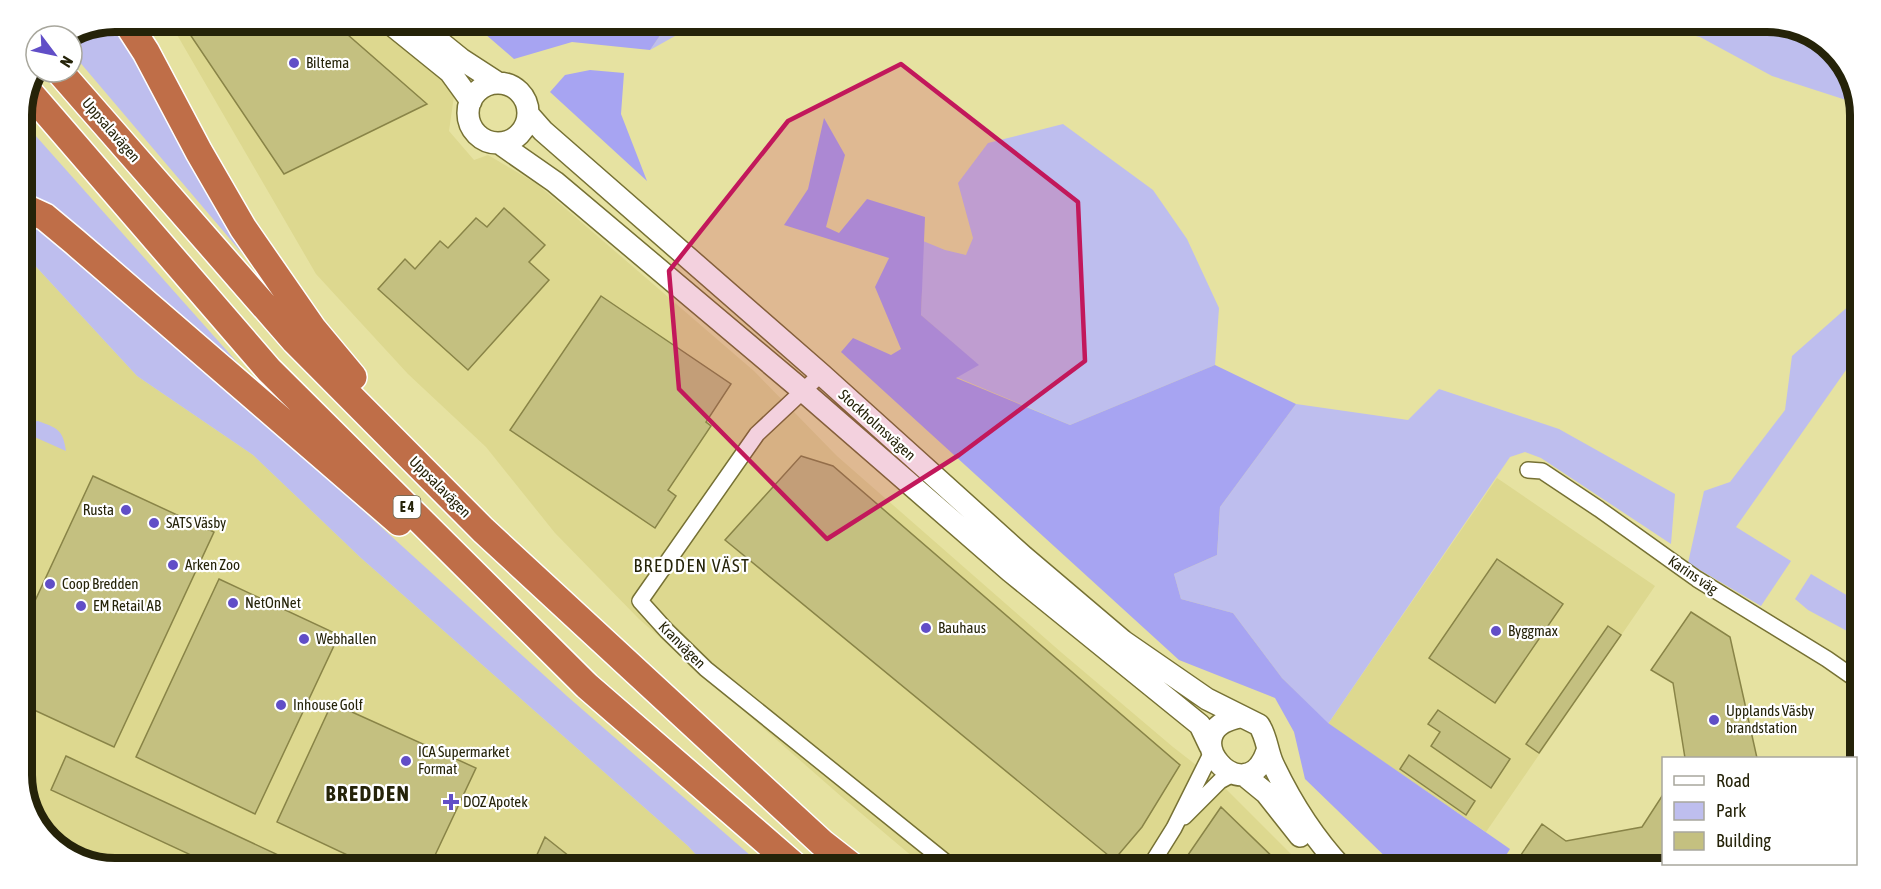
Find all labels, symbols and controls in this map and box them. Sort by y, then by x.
north arrow [24,24,84,84]
text: N [57,53,77,71]
place label: Biltema [306,54,349,71]
marker: Biltema [287,56,301,70]
street label: Uppsalavägen [79,94,144,165]
street label: Stockholmsvägen [835,386,919,464]
street label: Uppsalavägen [406,453,474,521]
road number: E 4 [394,496,420,518]
place label: Rusta [83,501,114,518]
marker: Rusta [119,503,133,517]
place label: SATS Väsby [166,514,226,531]
marker: SATS Väsby [147,516,161,530]
street label: Karins väg [1665,552,1722,598]
district label: BREDDEN VÄST [634,555,750,576]
place label: Arken Zoo [185,556,240,573]
marker: Arken Zoo [166,558,180,572]
place label: Coop Bredden [62,575,139,592]
marker: Coop Bredden [43,577,57,591]
place label: NetOnNet [245,594,301,611]
marker: NetOnNet [226,596,240,610]
place label: EM Retail AB [93,597,161,614]
marker: EM Retail AB [74,599,88,613]
street label: Kranvägen [655,618,709,672]
place label: Bauhaus [938,619,986,636]
marker: Bauhaus [919,621,933,635]
place label: Byggmax [1508,622,1558,639]
marker: Byggmax [1489,624,1503,638]
place label: Webhallen [316,630,376,647]
marker: Webhallen [297,632,311,646]
place label: Inhouse Golf [293,696,363,713]
marker: Inhouse Golf [274,698,288,712]
place label: Upplands Väsby brandstation [1726,702,1814,736]
marker: Upplands Väsby brandstation [1707,713,1721,727]
place label: ICA Supermarket Format [418,743,510,777]
marker: ICA Supermarket Format [399,754,413,768]
legend [1662,757,1857,865]
text: Road [1716,770,1750,791]
district label: BREDDEN [326,781,410,805]
place label: DOZ Apotek [463,793,528,810]
marker: DOZ Apotek [444,795,458,809]
text: Park [1716,800,1746,821]
text: Building [1716,830,1771,851]

